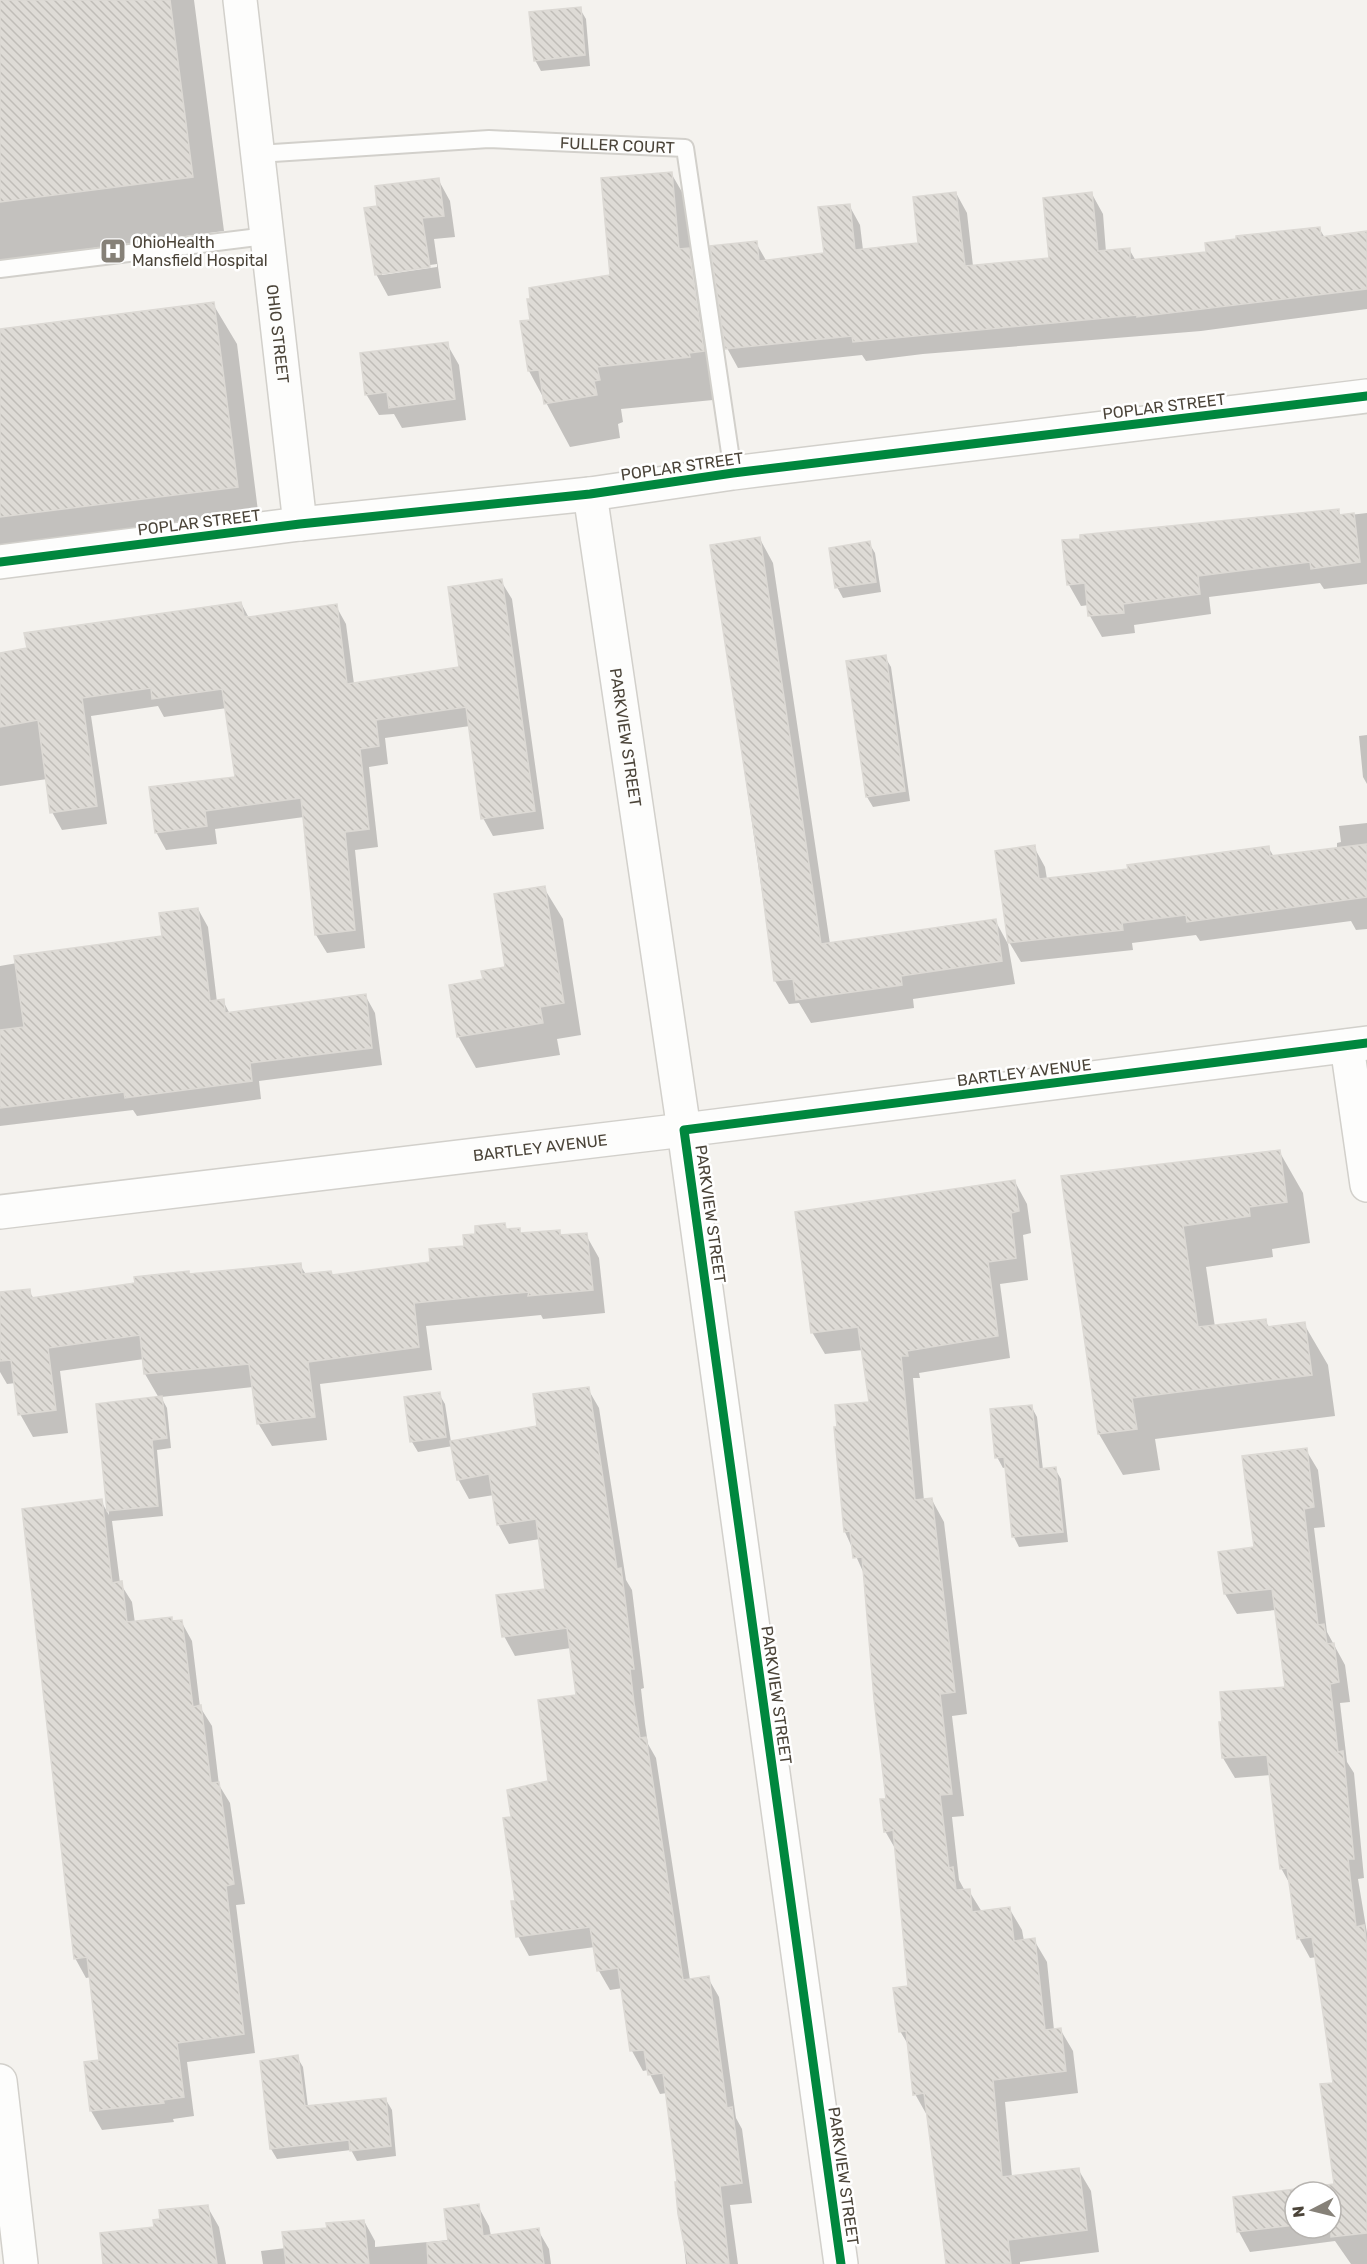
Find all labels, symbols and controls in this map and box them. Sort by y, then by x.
street label: FULLER COURT [559,133,675,158]
place label: OhioHealth Mansfield Hospital [132,233,268,270]
hospital icon: OhioHealth Mansfield Hospital [98,236,128,266]
street label: OHIO STREET [263,283,293,384]
street label: POPLAR STREET [1101,390,1227,423]
street label: POPLAR STREET [619,448,745,485]
street label: POPLAR STREET [136,506,262,539]
street label: PARKVIEW STREET [606,667,645,808]
street label: BARTLEY AVENUE [956,1055,1092,1090]
street label: BARTLEY AVENUE [472,1130,608,1165]
street label: PARKVIEW STREET [691,1144,730,1285]
street label: PARKVIEW STREET [757,1625,796,1766]
street label: PARKVIEW STREET [824,2106,863,2247]
north arrow [1283,2180,1343,2240]
text: N [1288,2205,1309,2219]

